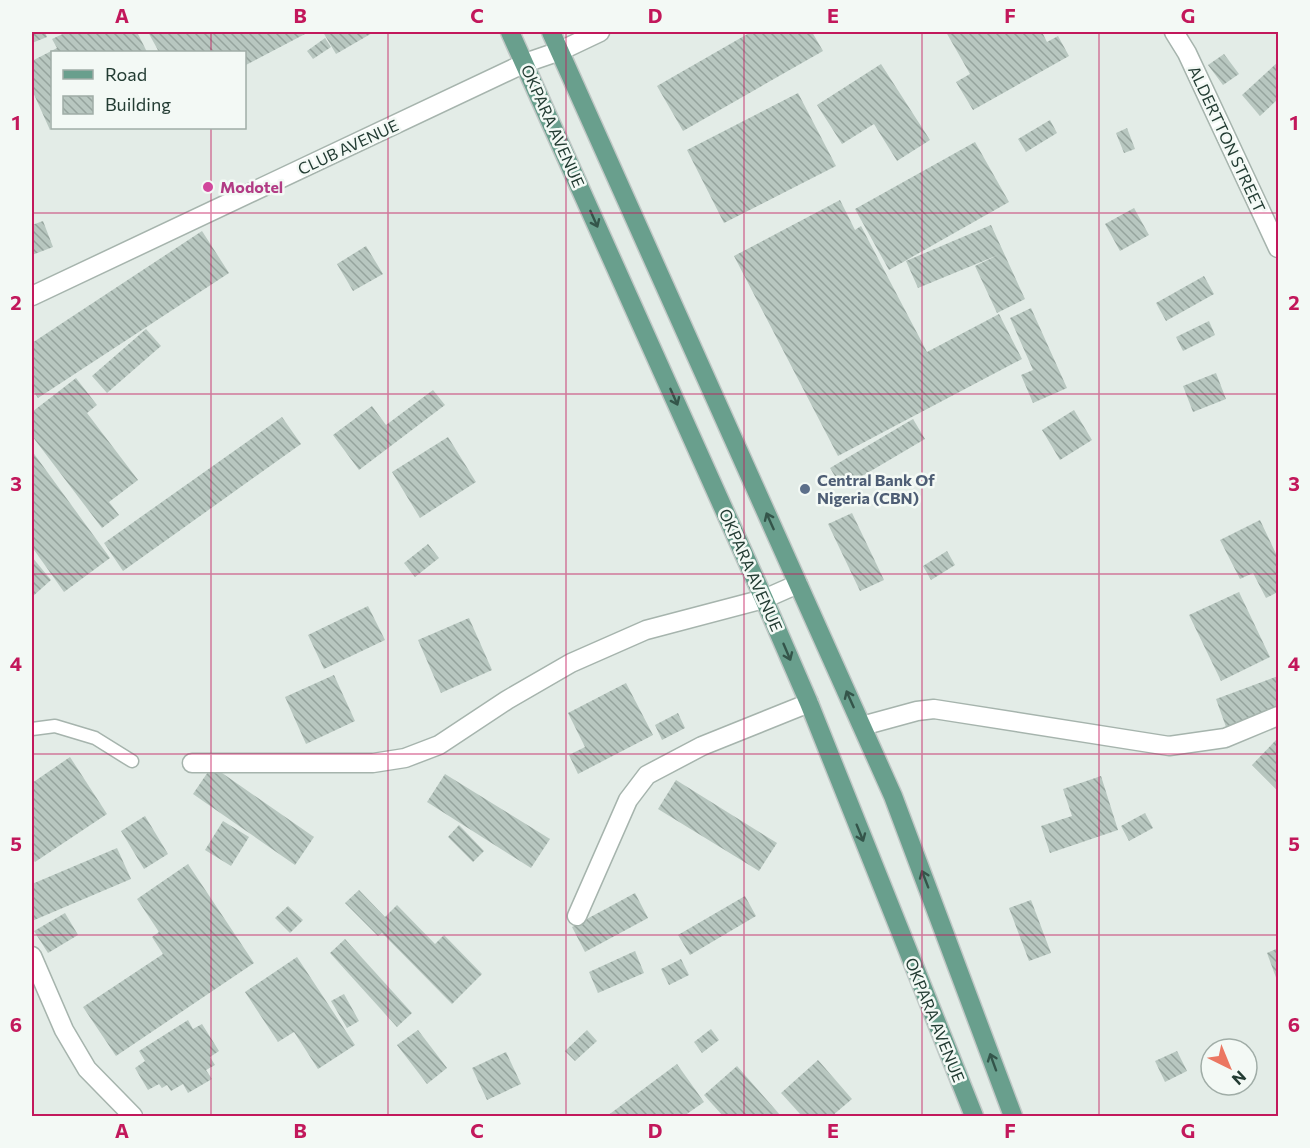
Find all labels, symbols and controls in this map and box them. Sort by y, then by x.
text: A [115,3,129,27]
text: B [293,3,307,27]
text: C [470,3,484,27]
text: D [648,3,662,27]
text: E [827,3,839,27]
text: F [1004,3,1016,27]
text: G [1181,3,1195,27]
legend [51,51,246,129]
street label: OKPARA AVENUE [518,61,589,190]
street label: ALDERTTON STREET [1185,62,1270,215]
text: Road [105,63,147,85]
text: Building [105,93,171,115]
text: 1 [11,110,21,134]
text: 1 [1289,110,1299,134]
street label: CLUB AVENUE [295,115,401,178]
place label: Modotel [220,177,283,196]
marker: Modotel [201,180,215,194]
one-way arrow [590,210,601,228]
text: 2 [10,290,22,314]
text: 2 [1288,290,1300,314]
one-way arrow [669,387,680,406]
place label: Central Bank Of Nigeria (CBN) [817,470,935,507]
text: 3 [10,471,22,495]
text: 3 [1288,471,1300,495]
marker: Central Bank Of Nigeria (CBN) [798,482,812,496]
street label: OKPARA AVENUE [716,505,787,634]
one-way arrow [764,512,775,531]
one-way arrow [782,642,793,661]
text: 4 [10,651,22,675]
text: 4 [1288,651,1300,675]
one-way arrow [843,690,854,708]
one-way arrow [856,823,867,841]
text: 5 [10,831,22,855]
text: 5 [1288,831,1300,855]
one-way arrow [919,870,930,889]
street label: OKPARA AVENUE [902,955,969,1085]
text: 6 [10,1012,22,1036]
text: 6 [1288,1012,1300,1036]
north arrow [1199,1037,1259,1097]
one-way arrow [987,1053,998,1071]
text: N [1229,1067,1250,1089]
text: A [115,1118,129,1142]
text: B [293,1118,307,1142]
text: C [470,1118,484,1142]
text: D [648,1118,662,1142]
text: E [827,1118,839,1142]
text: F [1004,1118,1016,1142]
text: G [1181,1118,1195,1142]

